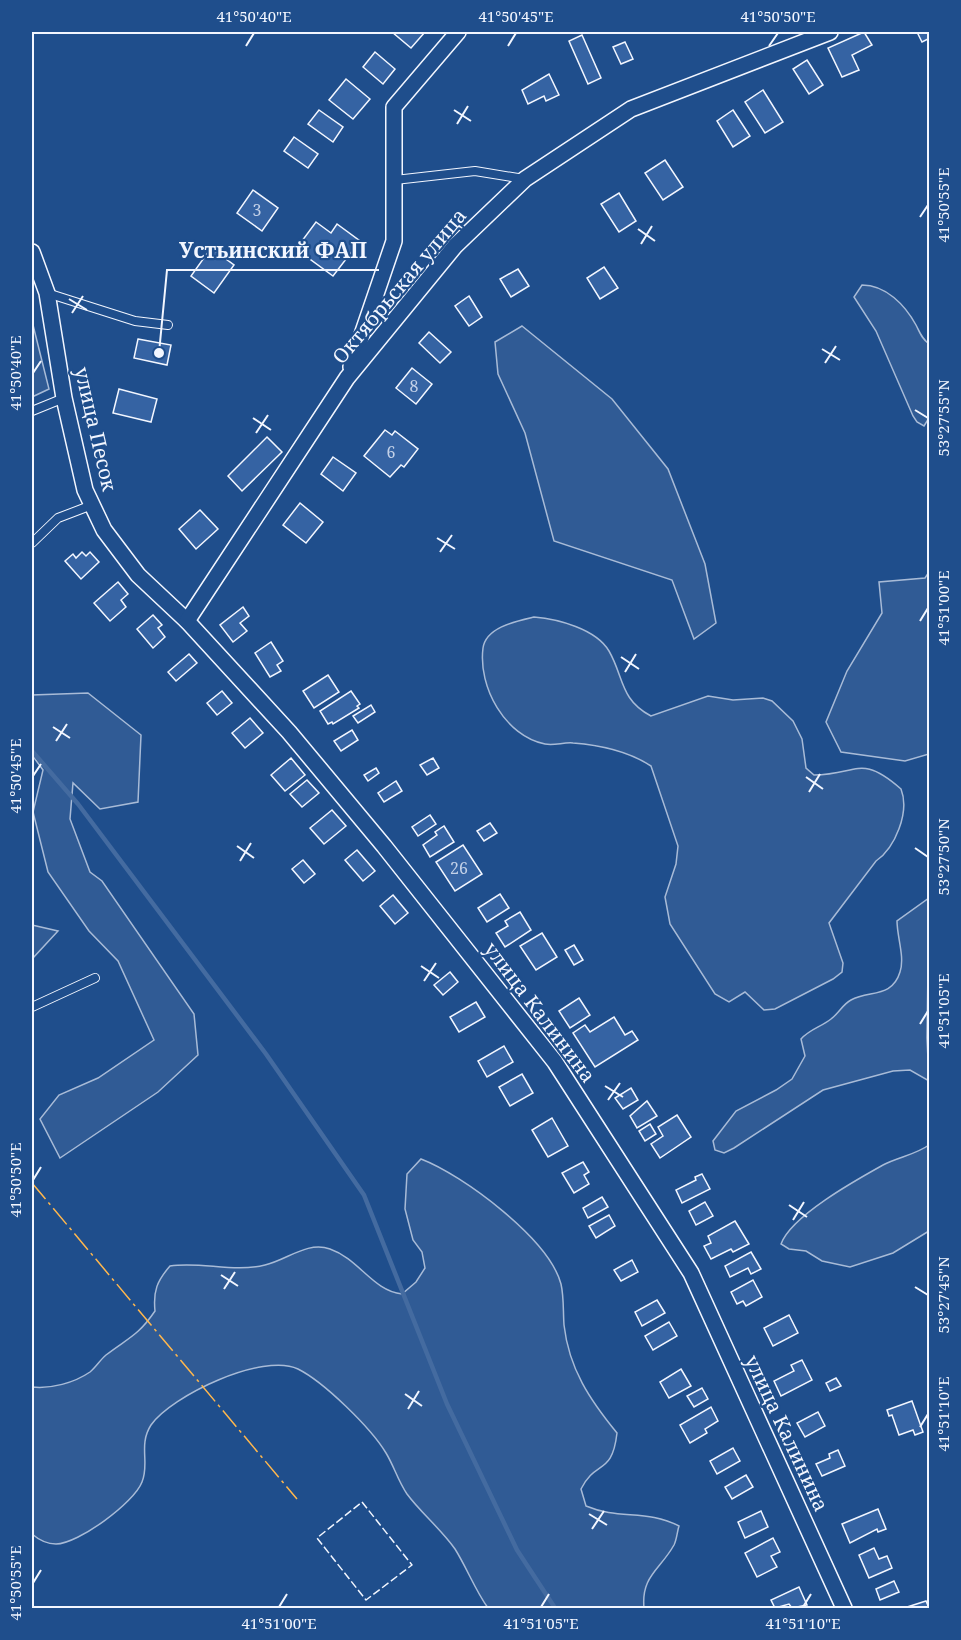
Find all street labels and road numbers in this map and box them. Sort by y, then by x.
street label: Октябрьская улица [326,203,472,369]
street label: улица Песок [69,364,123,494]
street label: улица Калинина [478,936,602,1088]
street label: улица Калинина [739,1350,835,1516]

